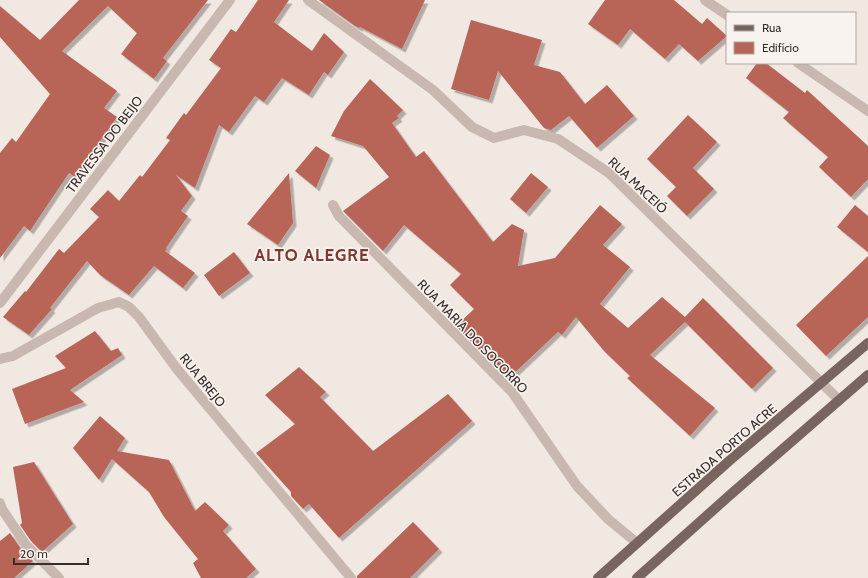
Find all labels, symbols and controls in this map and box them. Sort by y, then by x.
legend [726,12,856,64]
text: Rua [762,20,781,35]
text: Edifício [762,40,799,55]
street label: TRAVESSA DO BEIJO [62,92,146,196]
street label: RUA MACEIÓ [605,154,671,216]
district label: ALTO ALEGRE [254,245,370,265]
street label: RUA MARIA DO SOCORRO [414,276,532,396]
street label: RUA BREJO [177,350,229,410]
street label: ESTRADA PORTO ACRE [668,400,780,500]
scale bar [14,540,88,566]
text: 20 m [20,546,48,561]

